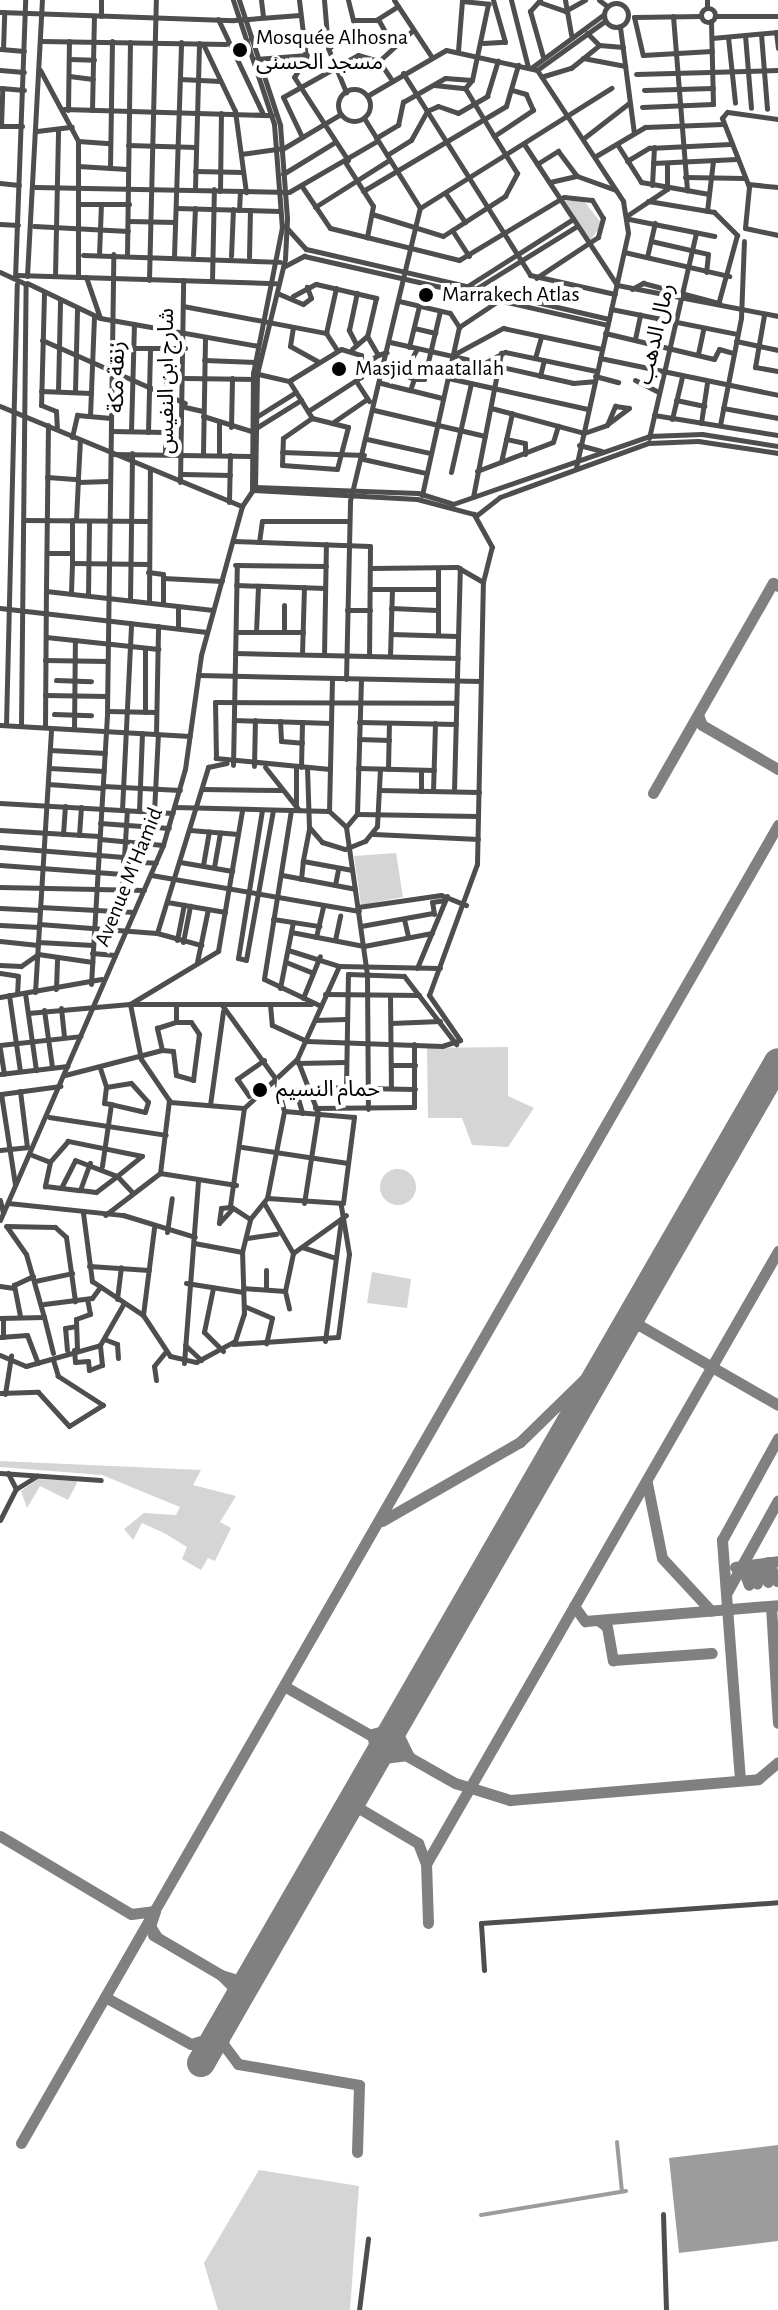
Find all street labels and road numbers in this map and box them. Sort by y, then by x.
street label: رمال الدهب [632,281,680,387]
street label: شارح ابن النفيس [154,308,180,454]
street label: زنقة مكة [103,341,131,413]
street label: Avenue M'Hamid [89,804,169,950]

